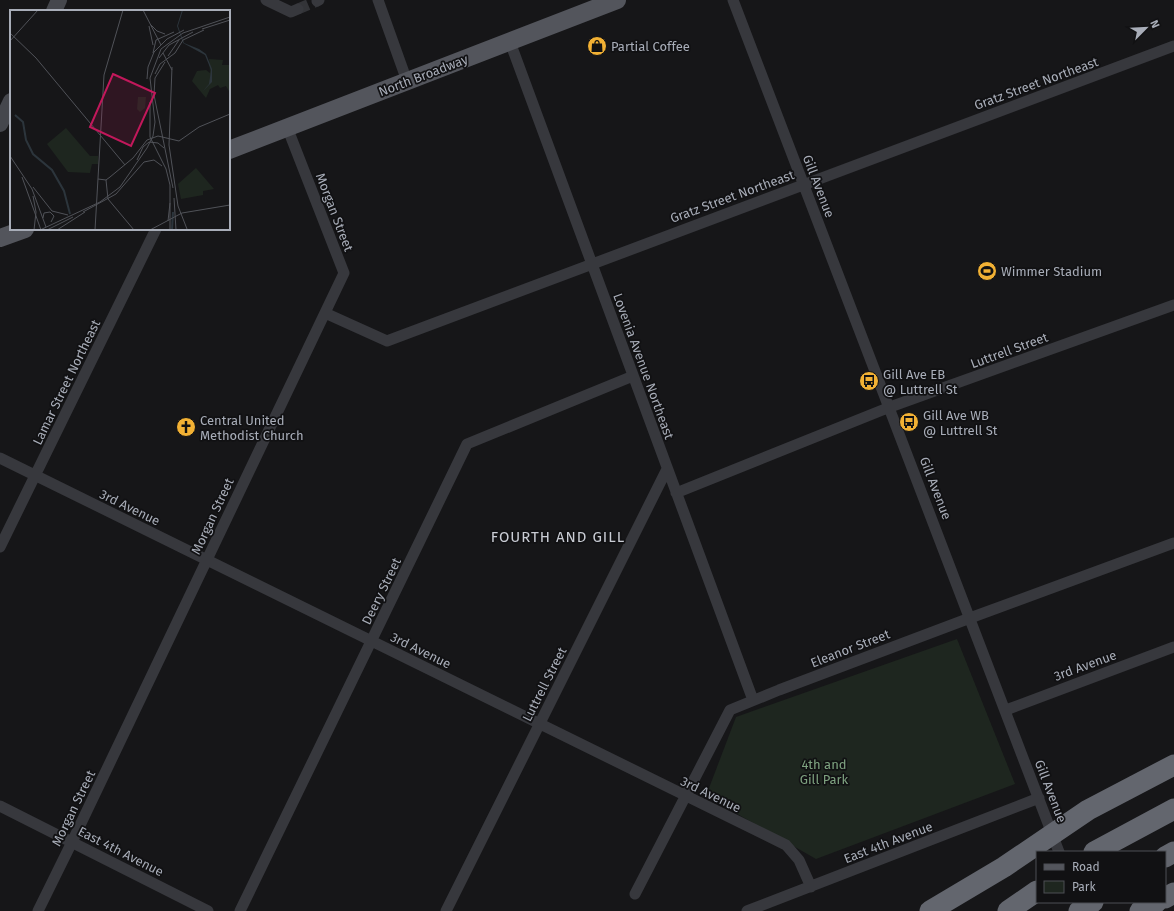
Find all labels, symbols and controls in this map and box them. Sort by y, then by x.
north arrow [1126,8,1166,48]
inset map [10,10,230,230]
text: N [1147,18,1162,30]
shop icon: Partial Coffee [586,35,608,57]
place label: Partial Coffee [611,39,690,54]
street label: North Broadway [376,51,471,99]
street label: Gratz Street Northeast [972,54,1100,113]
street label: Gill Avenue [800,153,837,220]
street label: Gratz Street Northeast [668,167,796,226]
street label: Morgan Street [313,171,356,254]
sports icon: Wimmer Stadium [976,260,998,282]
place label: Wimmer Stadium [1001,264,1102,279]
street label: Lovenia Avenue Northeast [610,291,677,441]
street label: Lamar Street Northeast [30,317,103,447]
street label: Luttrell Street [968,329,1050,371]
place label: Gill Ave EB @ Luttrell St [883,367,958,397]
bus stop icon: Gill Ave EB @ Luttrell St [858,370,880,392]
place label: Gill Ave WB @ Luttrell St [923,408,998,438]
bus stop icon: Gill Ave WB @ Luttrell St [898,411,920,433]
place label: Central United Methodist Church [200,413,304,443]
church icon: Central United Methodist Church [175,416,197,438]
street label: Gill Avenue [917,455,954,522]
street label: Morgan Street [188,475,237,557]
street label: 3rd Avenue [97,486,162,529]
district label: FOURTH AND GILL [491,528,625,546]
street label: Deery Street [359,555,404,627]
street label: Eleanor Street [808,626,892,670]
street label: 3rd Avenue [388,629,453,672]
street label: Luttrell Street [519,644,570,724]
street label: 3rd Avenue [1052,647,1119,684]
park label: 4th and Gill Park [800,757,849,787]
street label: Gill Avenue [1032,758,1069,825]
street label: Morgan Street [49,768,98,849]
street label: 3rd Avenue [678,773,743,816]
street label: East 4th Avenue [842,819,935,866]
street label: East 4th Avenue [76,823,166,879]
legend [1036,851,1166,903]
text: Road [1072,860,1100,874]
text: Park [1072,880,1096,894]

